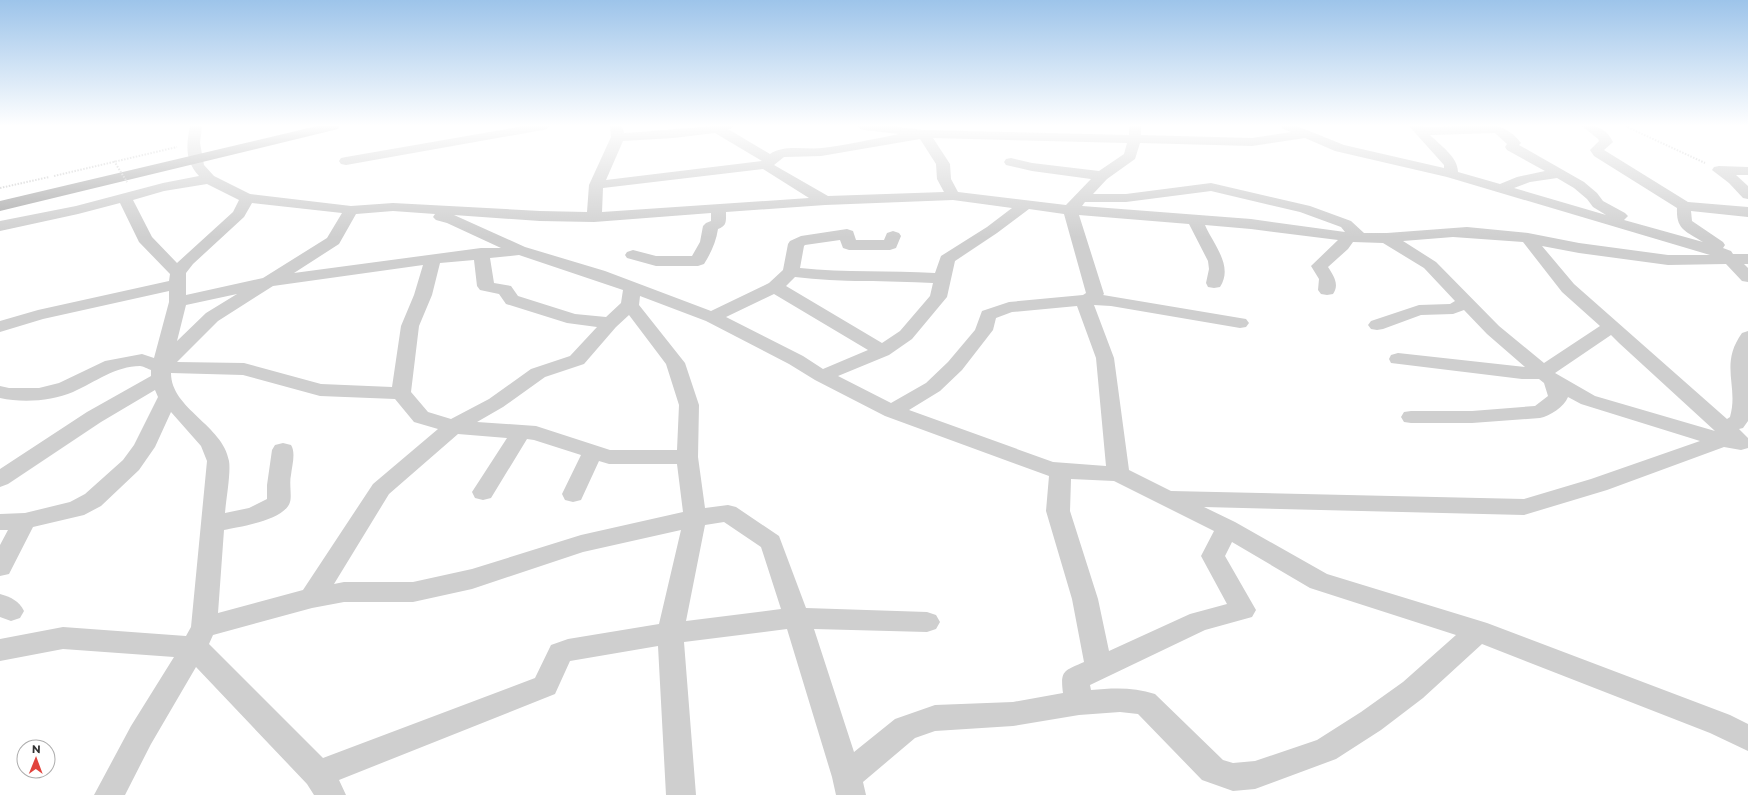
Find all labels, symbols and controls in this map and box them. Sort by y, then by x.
north arrow [16,739,56,779]
text: N [32,742,41,756]

